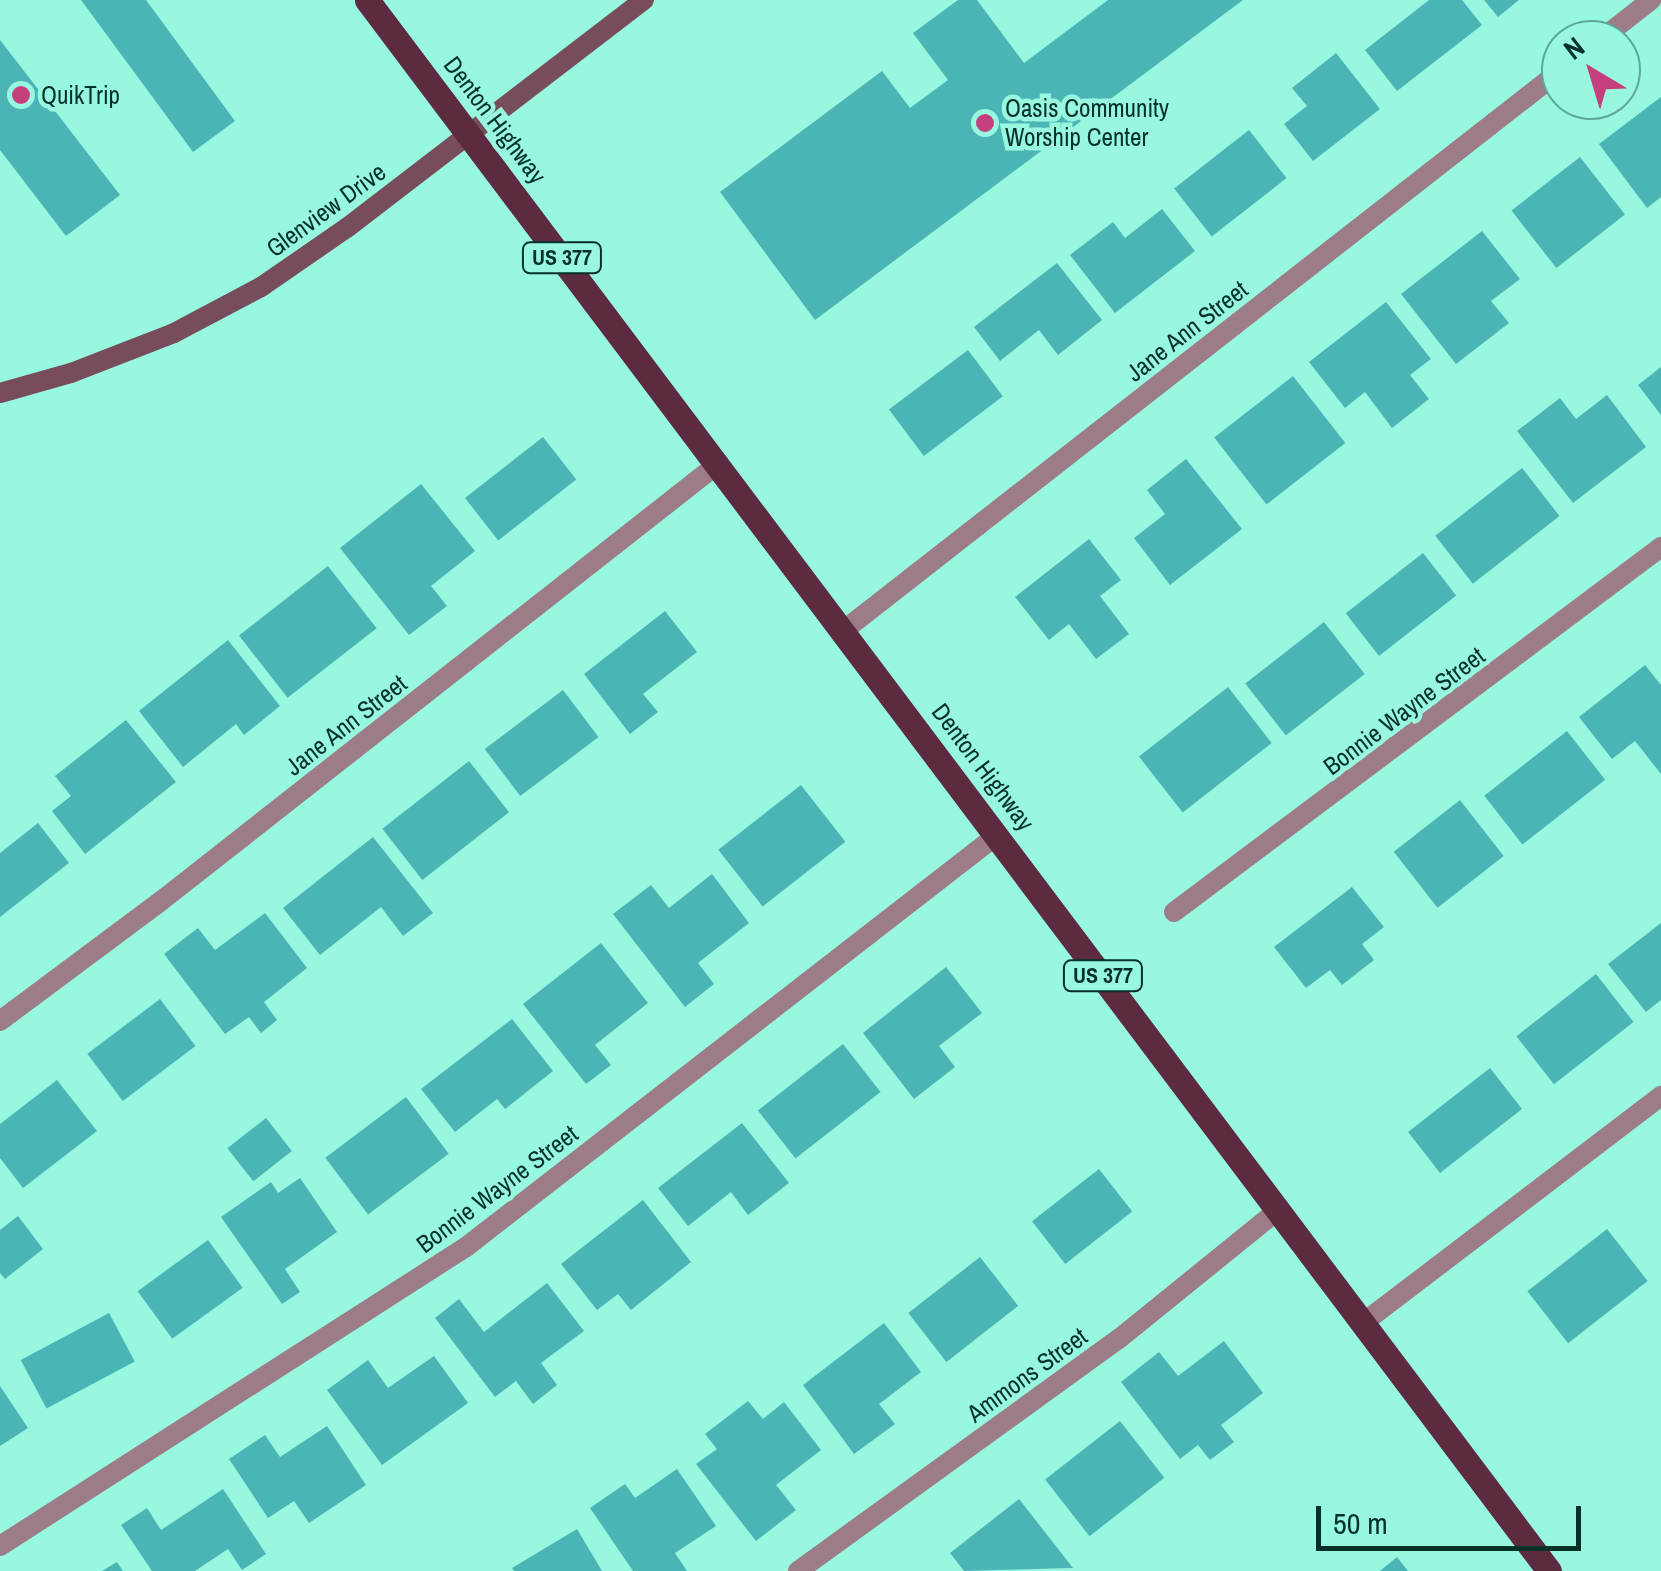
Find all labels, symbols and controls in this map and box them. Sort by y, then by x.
north arrow [1541,20,1641,120]
text: N [1556,28,1592,68]
street label: Denton Highway [437,50,553,190]
place label: QuikTrip [41,80,120,110]
marker: QuikTrip [10,84,32,106]
place label: Oasis Community Worship Center [1005,94,1169,153]
marker: Oasis Community Worship Center [974,112,996,134]
street label: Glenview Drive [261,157,391,263]
road number: US 377 [520,241,604,275]
street label: Jane Ann Street [1120,274,1254,388]
street label: Bonnie Wayne Street [1317,641,1491,781]
street label: Jane Ann Street [279,668,413,782]
street label: Denton Highway [925,697,1041,837]
road number: US 377 [1060,959,1146,993]
street label: Bonnie Wayne Street [410,1119,584,1259]
street label: Ammons Street [961,1321,1093,1429]
scale bar [1321,1486,1586,1548]
text: 50 m [1333,1503,1388,1543]

